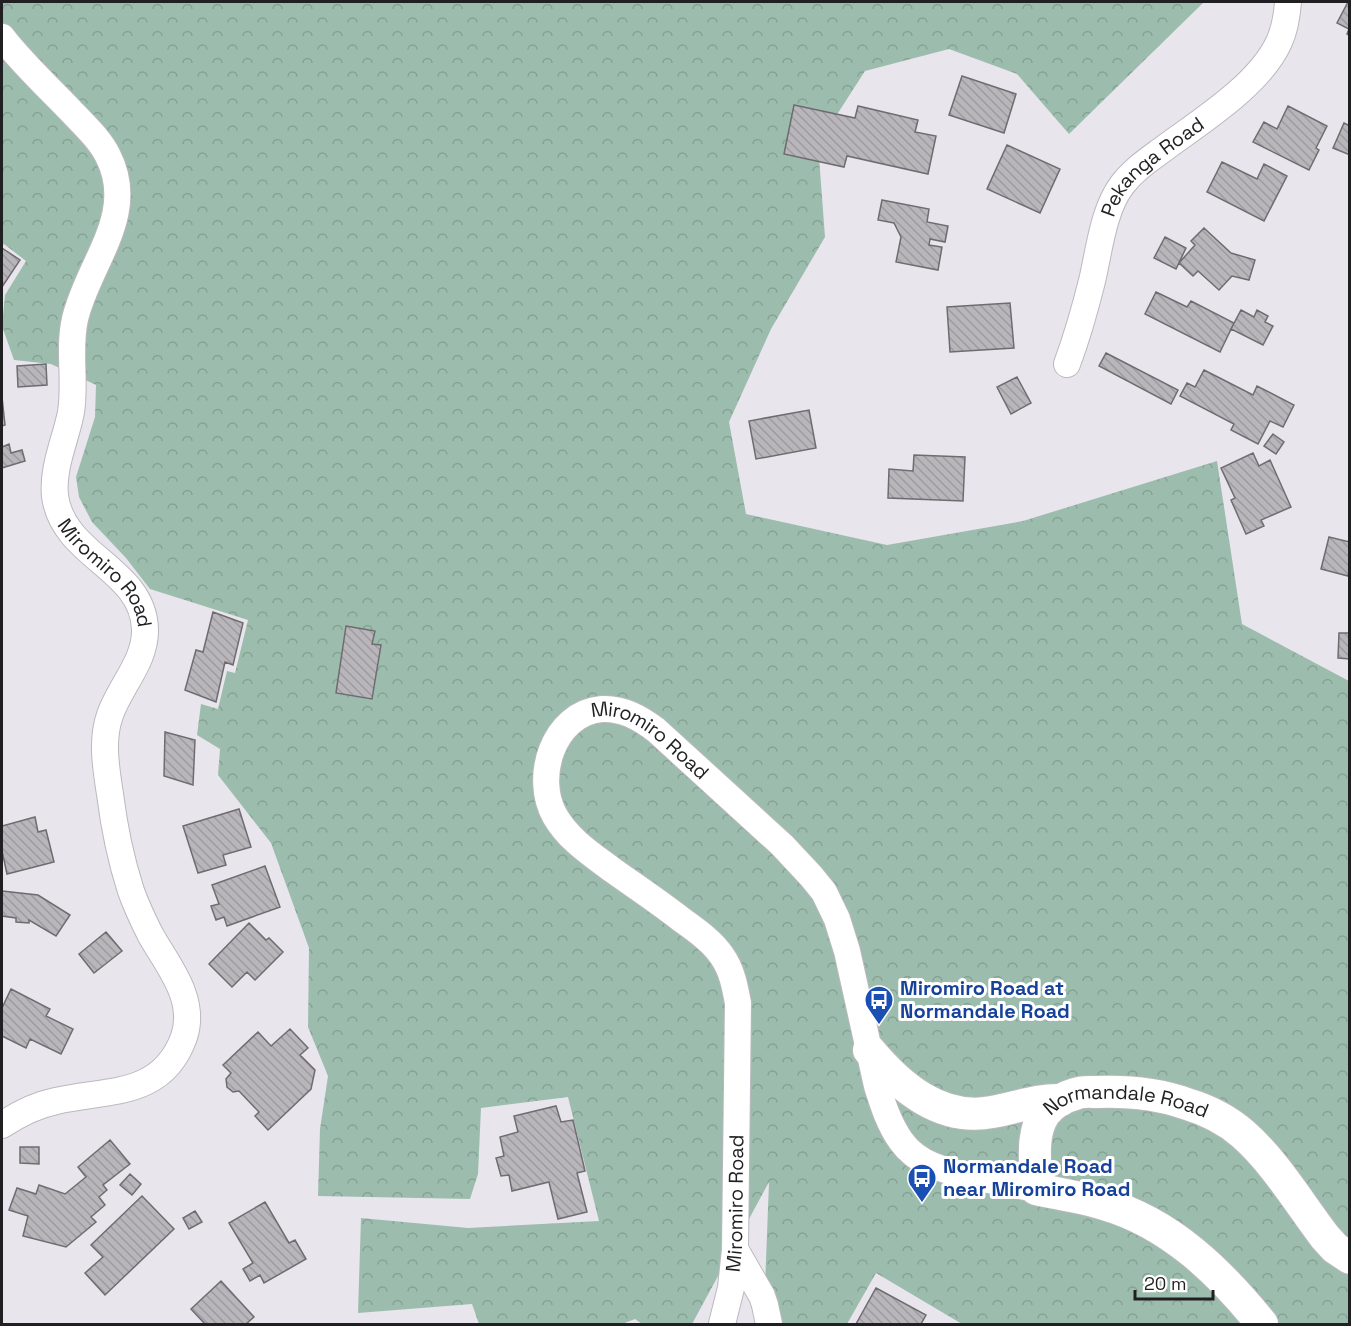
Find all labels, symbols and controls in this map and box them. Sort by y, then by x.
street label: Pekanga Road [1095,111,1209,220]
street label: Miromiro Road [52,513,158,629]
street label: Miromiro Road [589,695,715,785]
place label: Miromiro Road at Normandale Road [900,975,1070,1024]
bus stop icon: Miromiro Road at Normandale Road [863,984,895,1026]
text: Normandale Road [1037,1078,1213,1124]
street label: Normandale Road [1044,1105,1214,1131]
street label: Miromiro Road [720,1134,749,1273]
place label: Normandale Road near Miromiro Road [943,1153,1130,1202]
bus stop icon: Normandale Road near Miromiro Road [906,1162,938,1204]
scale bar [1135,1263,1213,1301]
text: 20 m [1144,1272,1187,1295]

